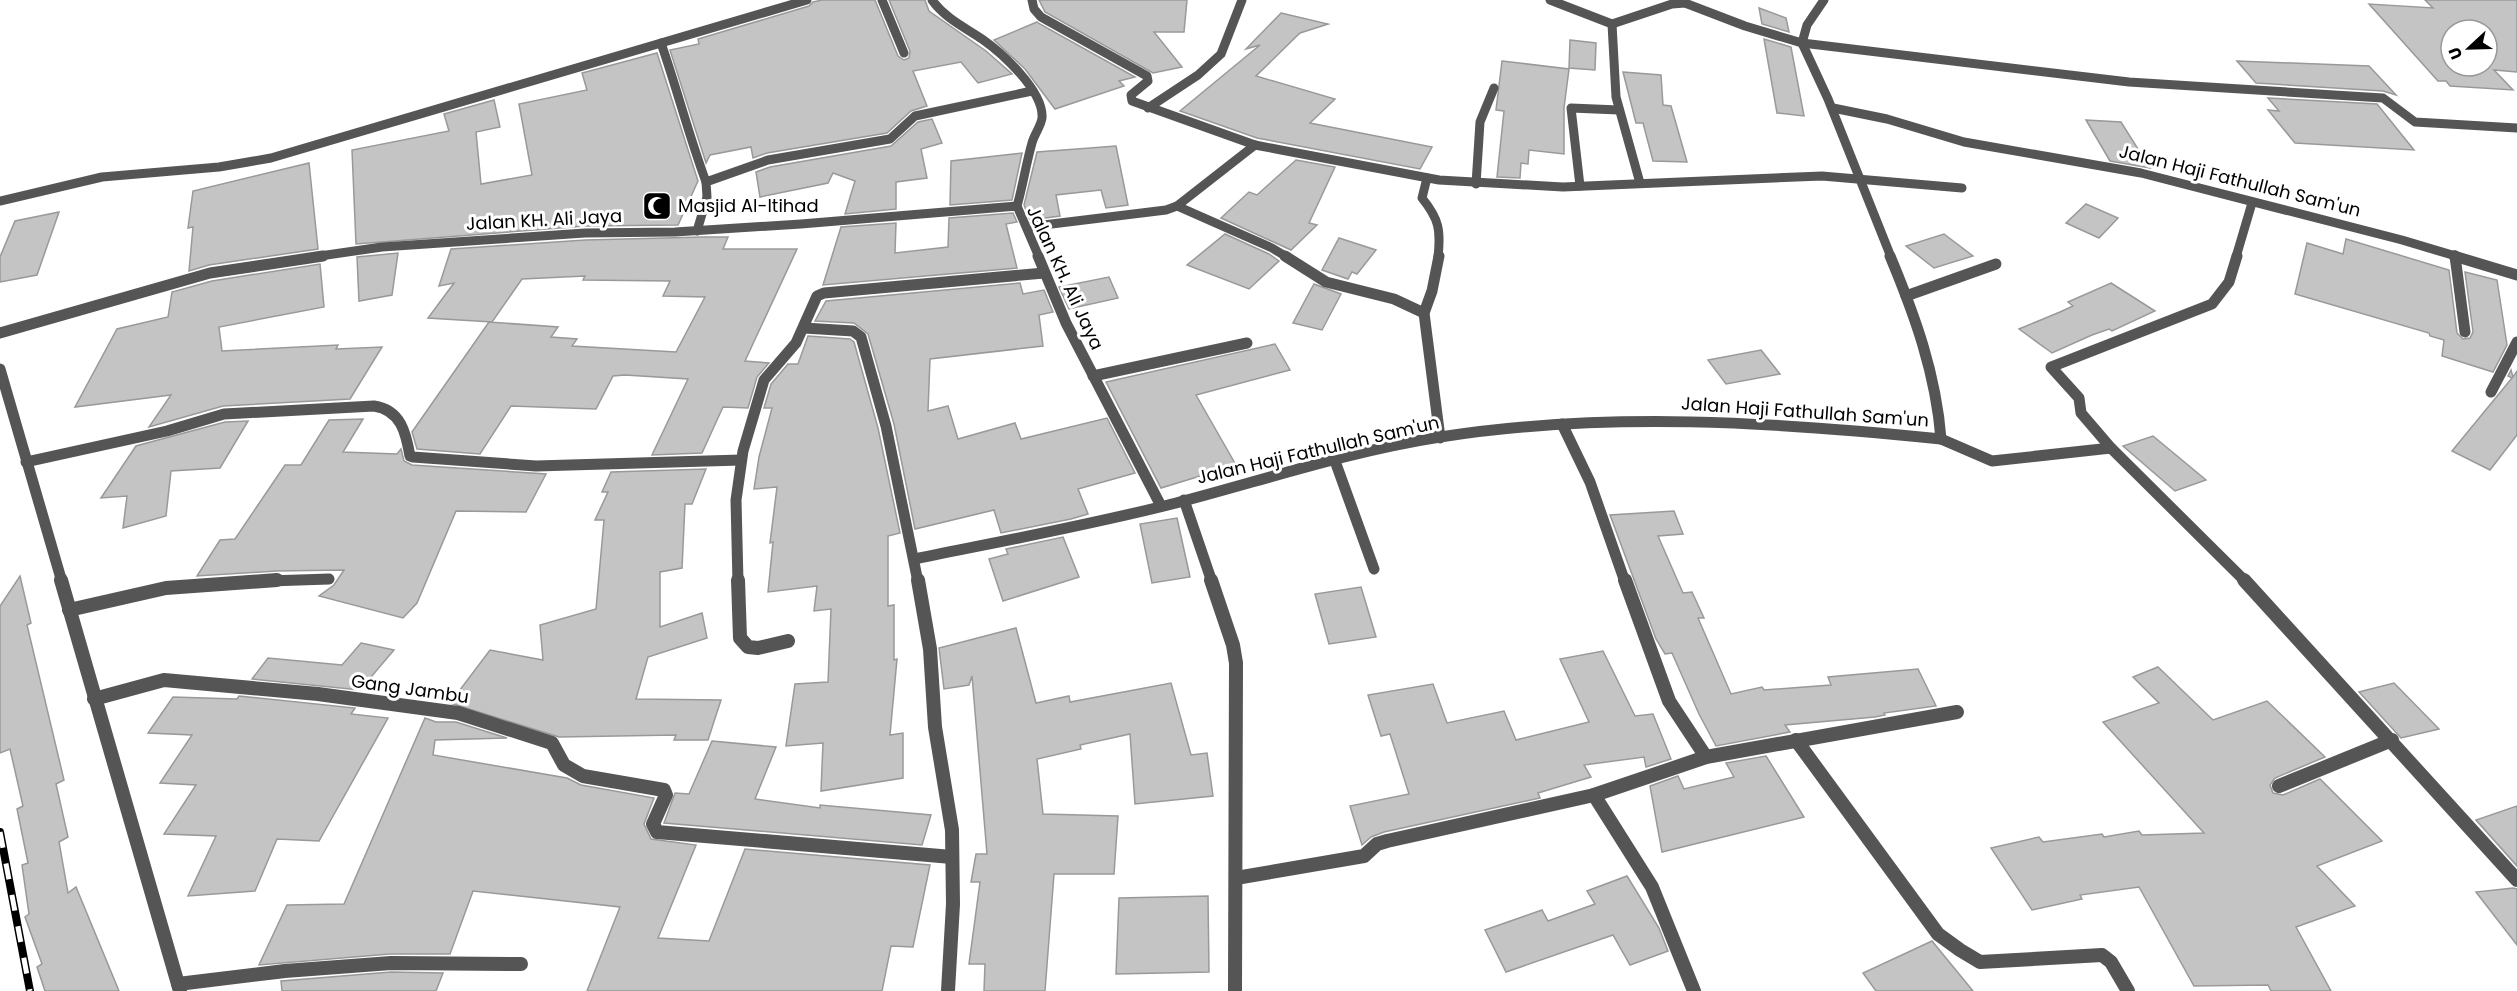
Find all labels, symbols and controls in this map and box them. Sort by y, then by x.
north arrow [2439,18,2499,78]
text: U [2443,44,2468,63]
street label: Jalan Haji Fathullah Sam'un [2117,138,2364,223]
mosque icon: Masjid Al-Itihad [641,190,673,222]
place label: Masjid Al-Itihad [678,193,819,218]
street label: Jalan KH. Ali Jaya [1021,202,1110,354]
street label: Jalan KH. Ali Jaya [465,203,623,236]
street label: Jalan Haji Fathullah Sam'un [1680,390,1930,433]
street label: Jalan Haji Fathullah Sam'un [1194,409,1442,490]
street label: Gang Jambu [350,668,471,709]

